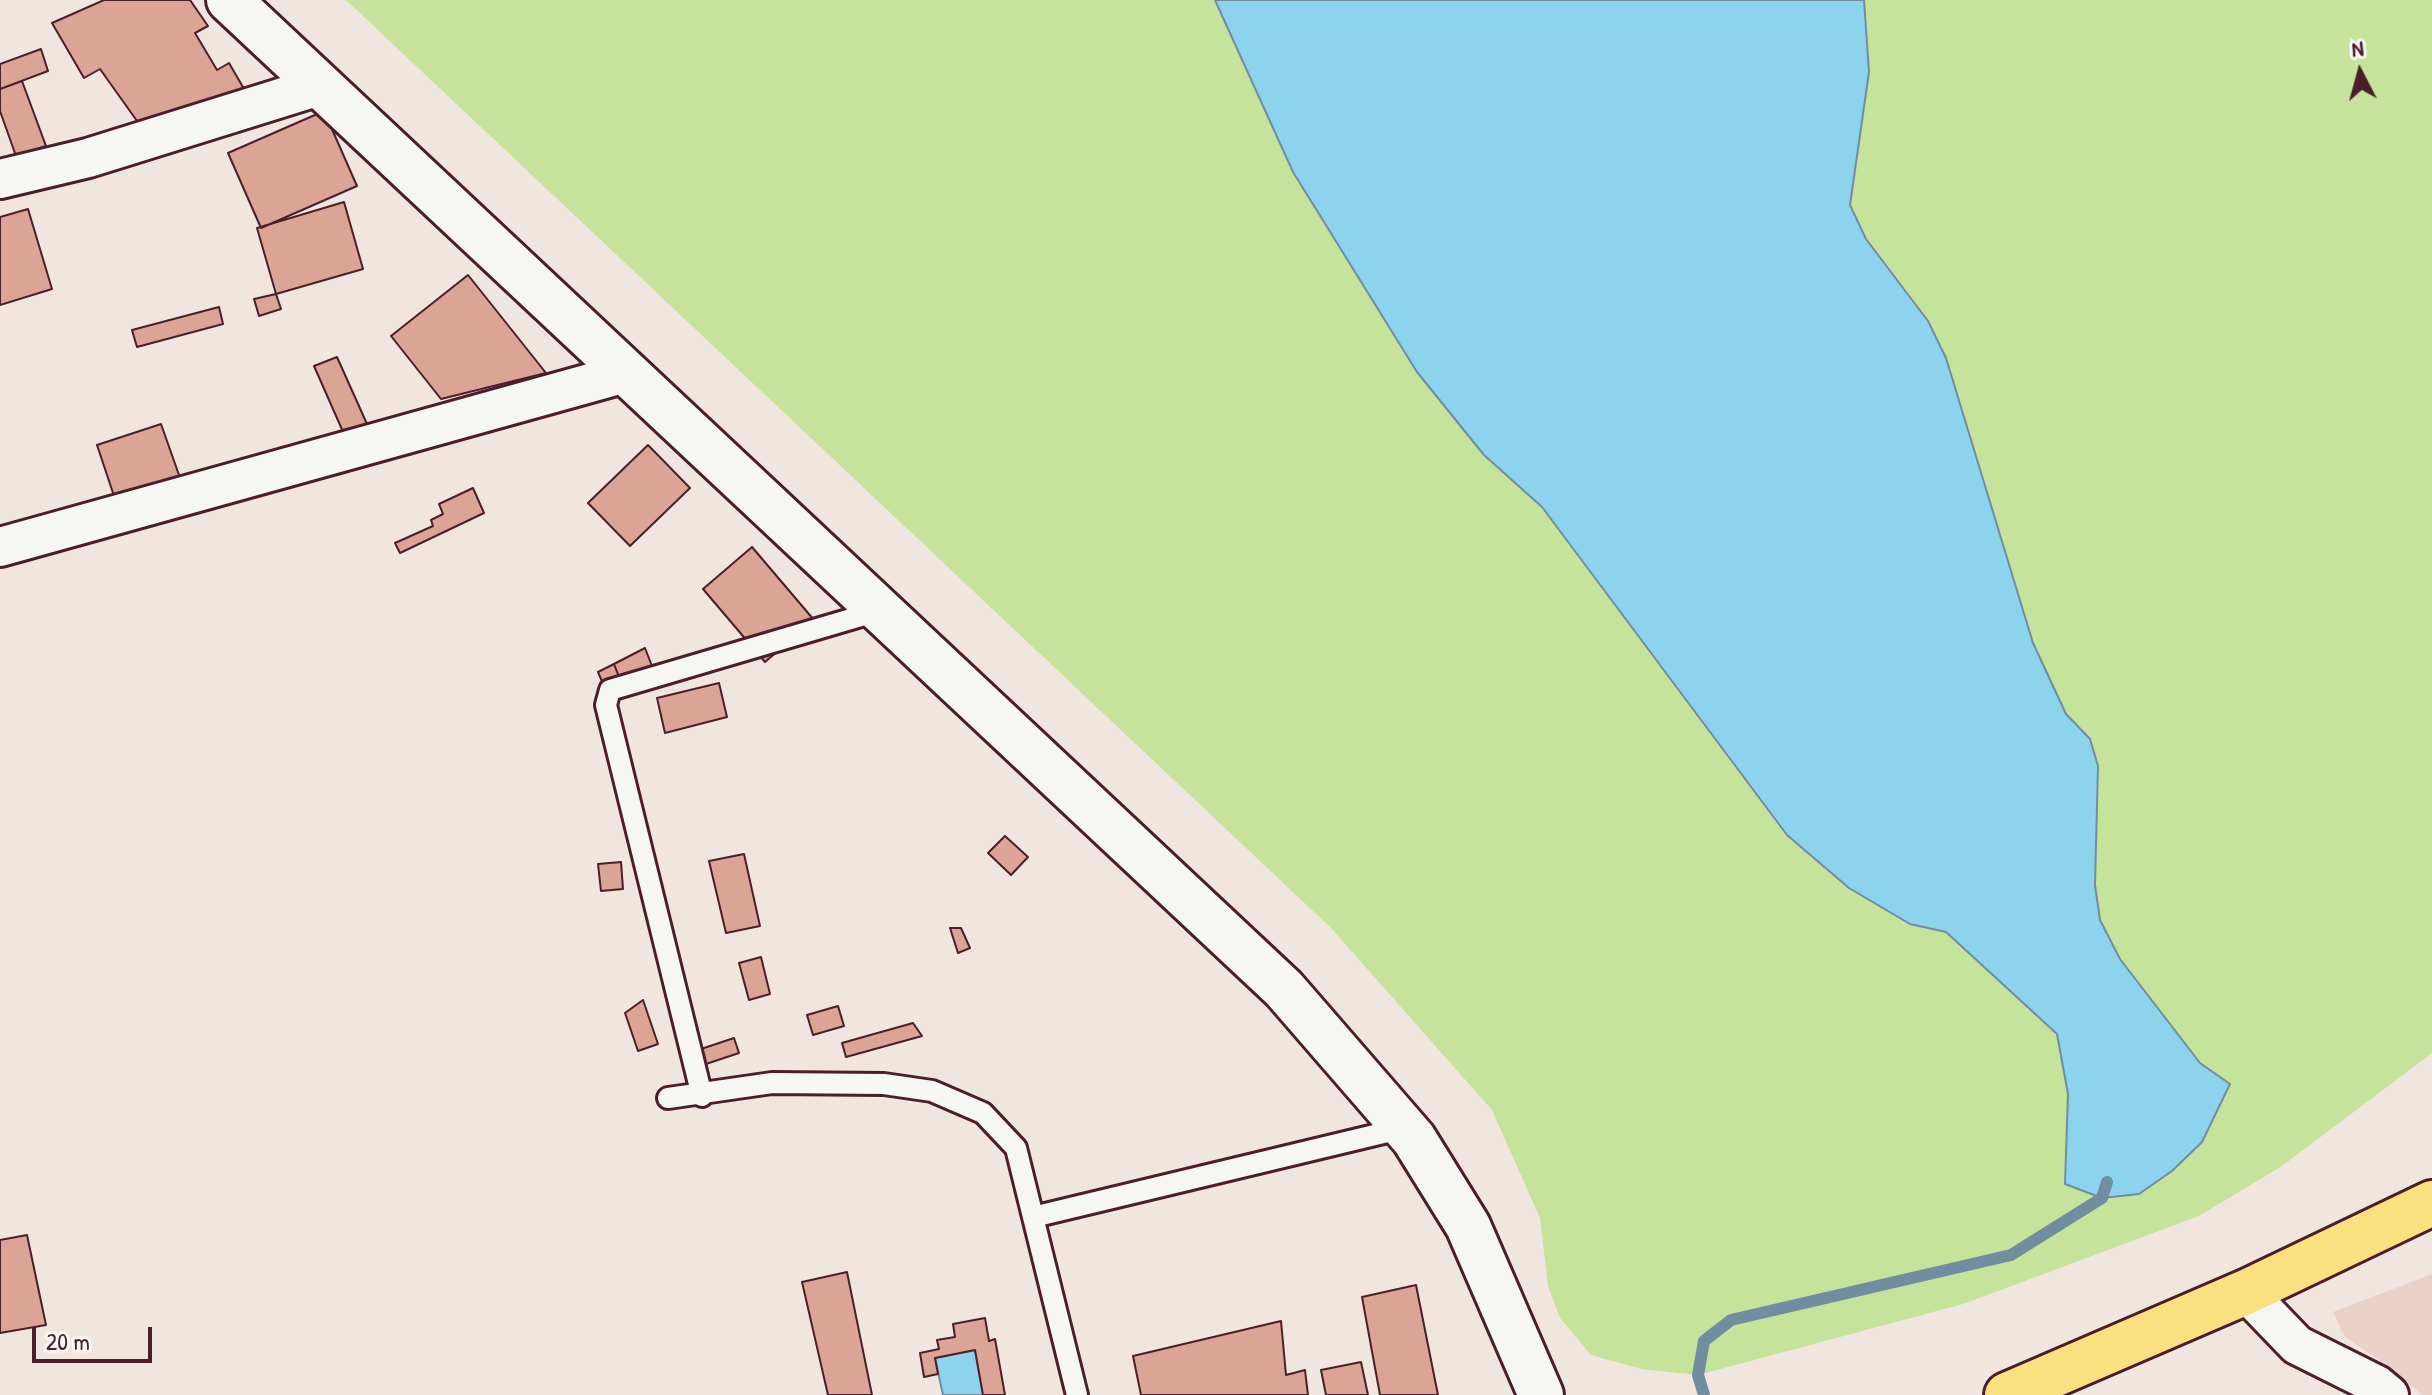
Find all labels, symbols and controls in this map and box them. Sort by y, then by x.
north arrow [2320,32,2400,112]
text: N [2350,33,2365,64]
scale bar [36,1311,156,1361]
text: 20 m [46,1325,90,1357]

